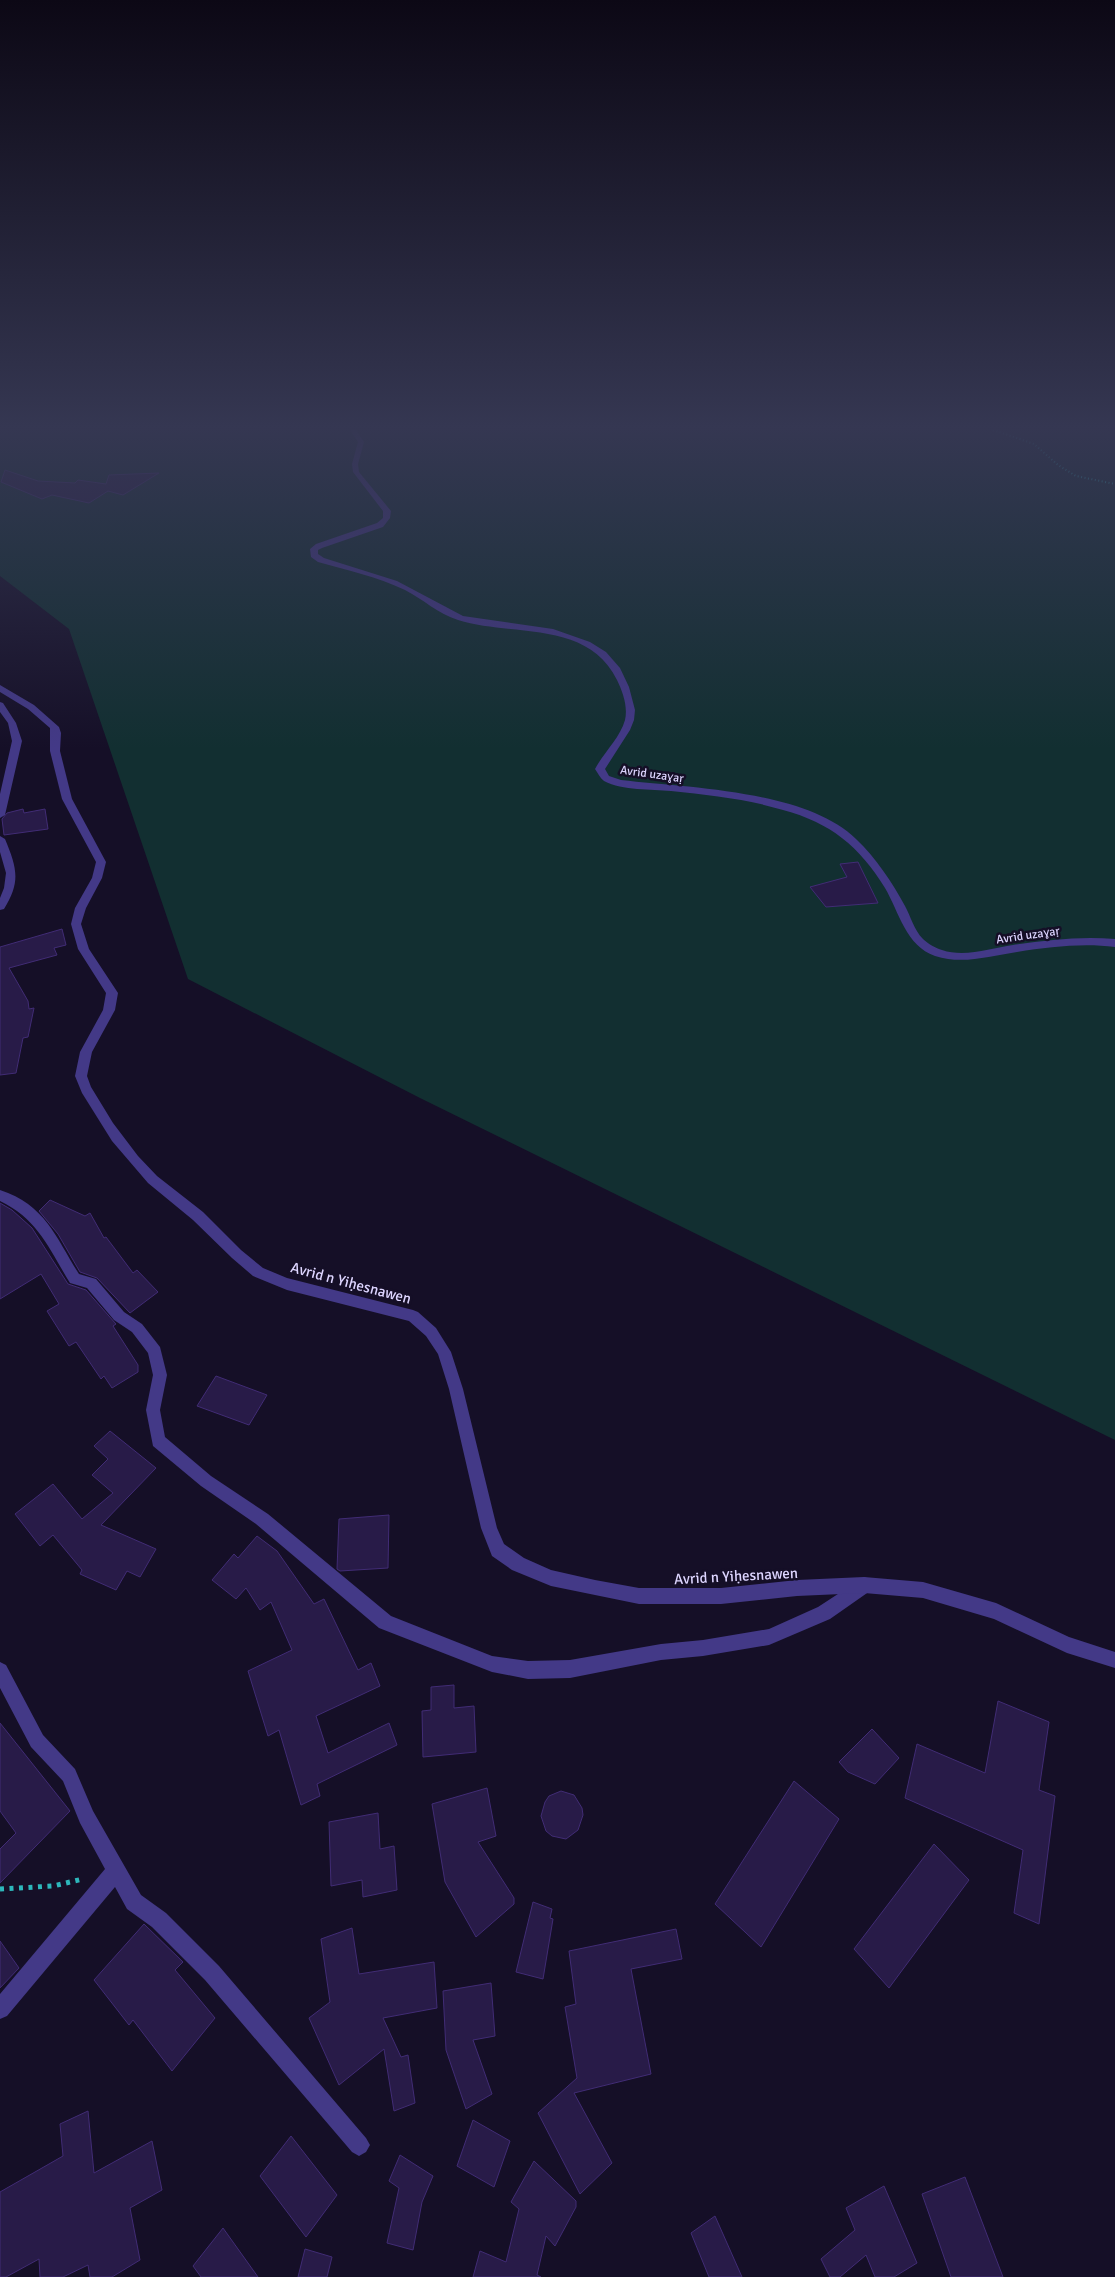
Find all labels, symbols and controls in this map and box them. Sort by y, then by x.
street label: Avrid uzaɣaṛ [619,763,685,786]
street label: Avrid uzaɣaṛ [995,924,1061,947]
street label: Avrid n Yiḥesnawen [289,1258,413,1308]
street label: Avrid n Yiḥesnawen [674,1564,798,1588]

